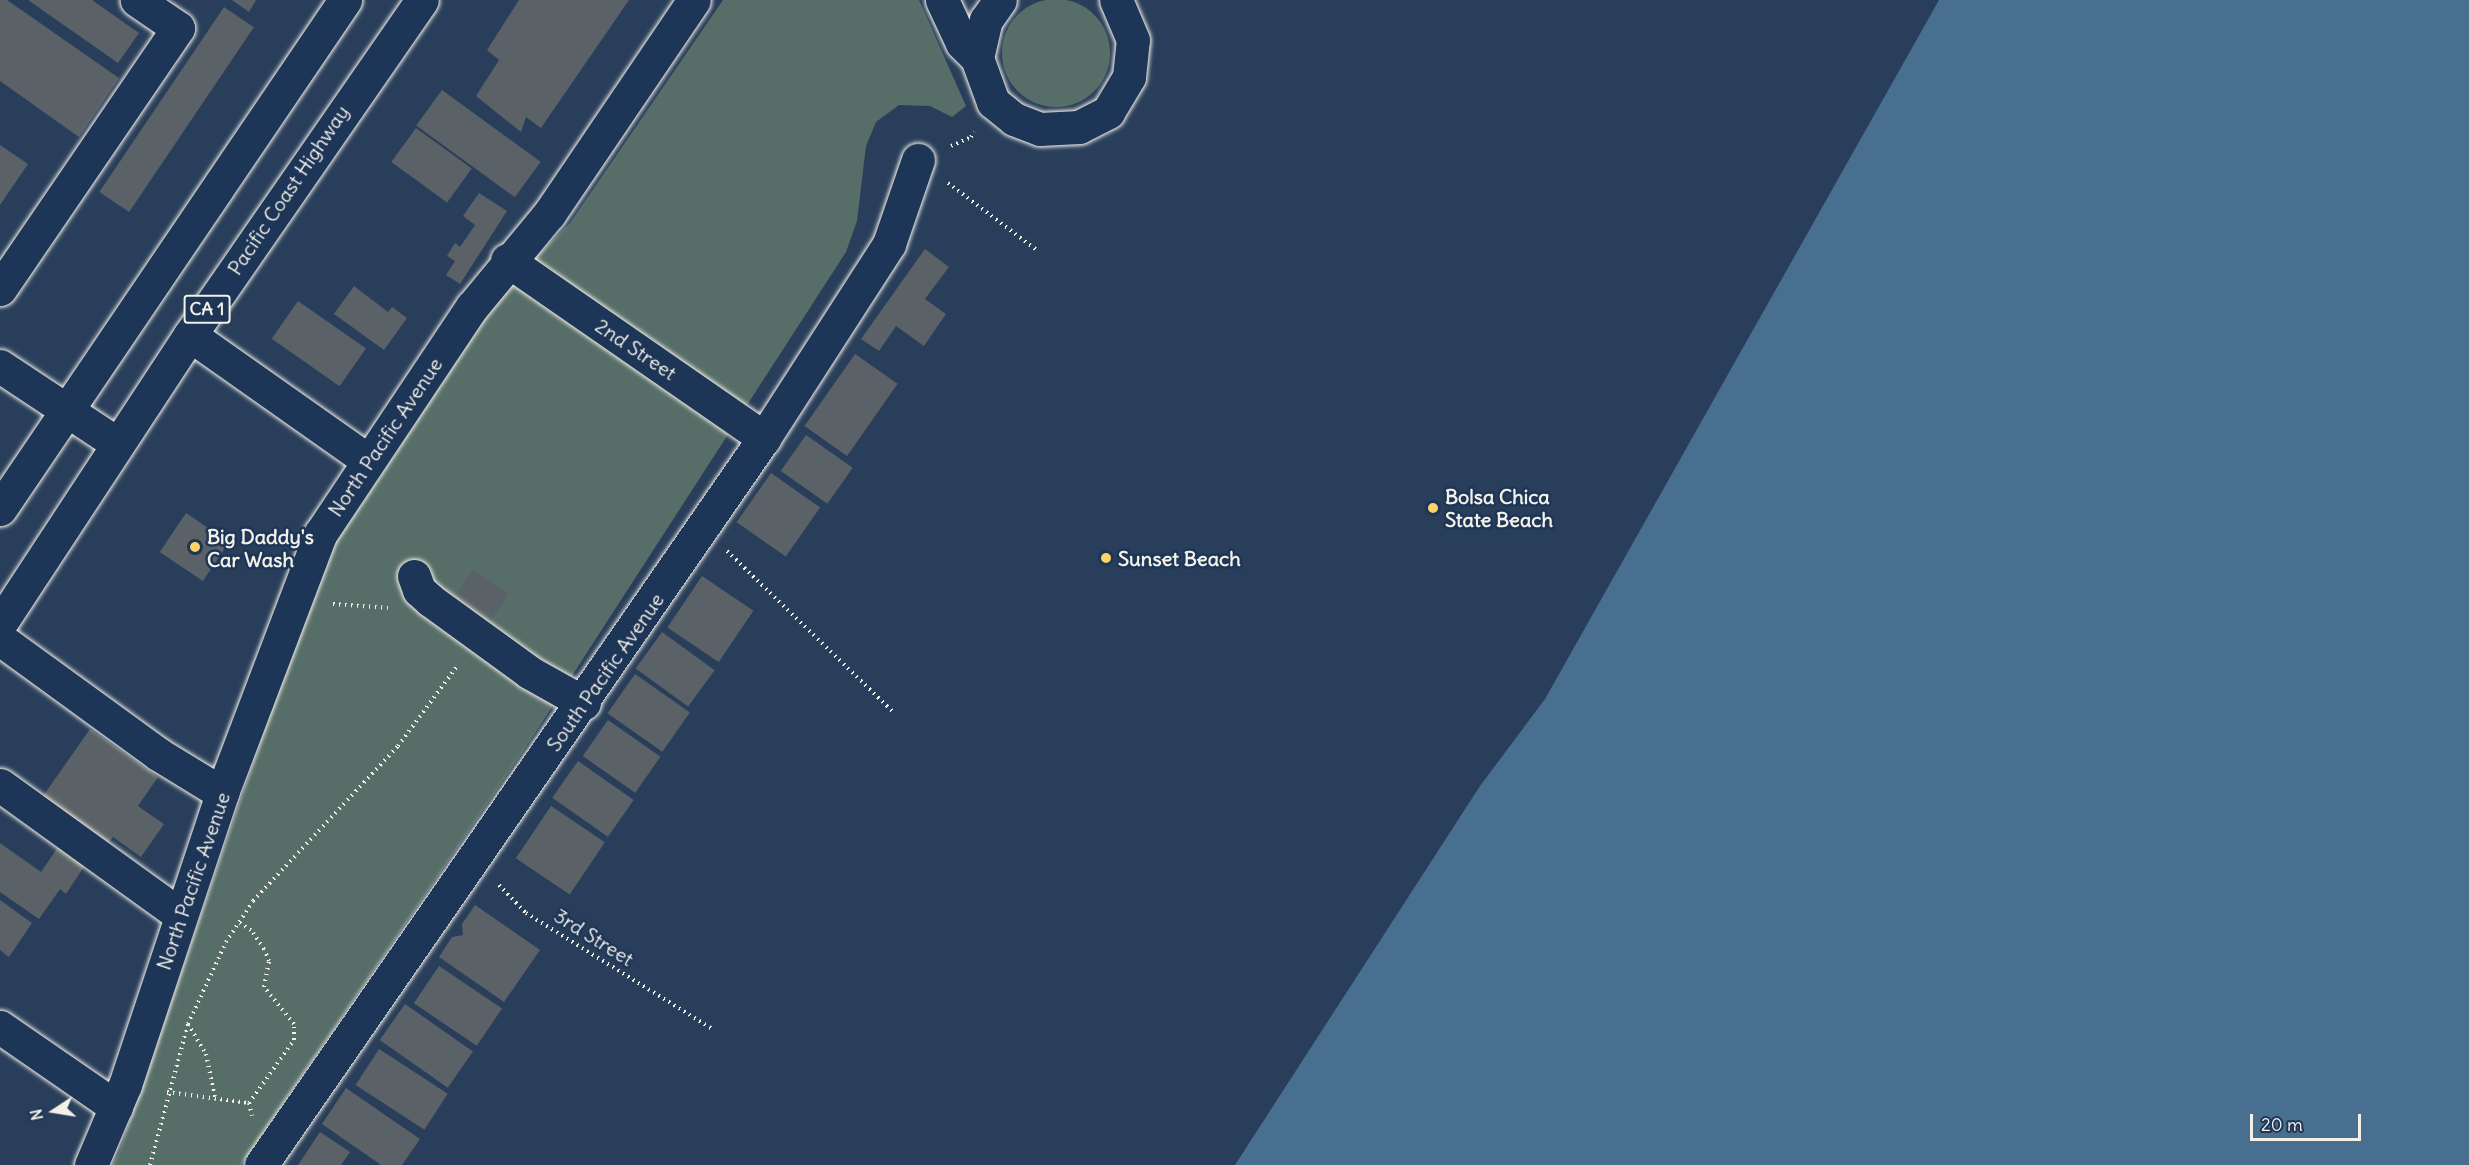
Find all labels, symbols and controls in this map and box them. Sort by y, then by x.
street label: Pacific Coast Highway [222,101,354,279]
road number: CA 1 [183,294,231,324]
street label: 2nd Street [591,313,681,385]
street label: North Pacific Avenue [323,353,447,521]
place label: Bolsa Chica State Beach [1445,484,1553,531]
marker: Bolsa Chica State Beach [1426,501,1440,515]
place label: Big Daddy's Car Wash [207,524,314,571]
marker: Big Daddy's Car Wash [188,540,202,554]
place label: Sunset Beach [1118,546,1241,570]
marker: Sunset Beach [1099,551,1113,565]
street label: South Pacific Avenue [541,588,669,756]
street label: North Pacific Avenue [151,789,235,973]
street label: 3rd Street [550,903,638,971]
north arrow [24,1081,84,1141]
scale bar [2253,1102,2364,1140]
text: N [25,1107,47,1122]
text: 20 m [2261,1113,2303,1136]

